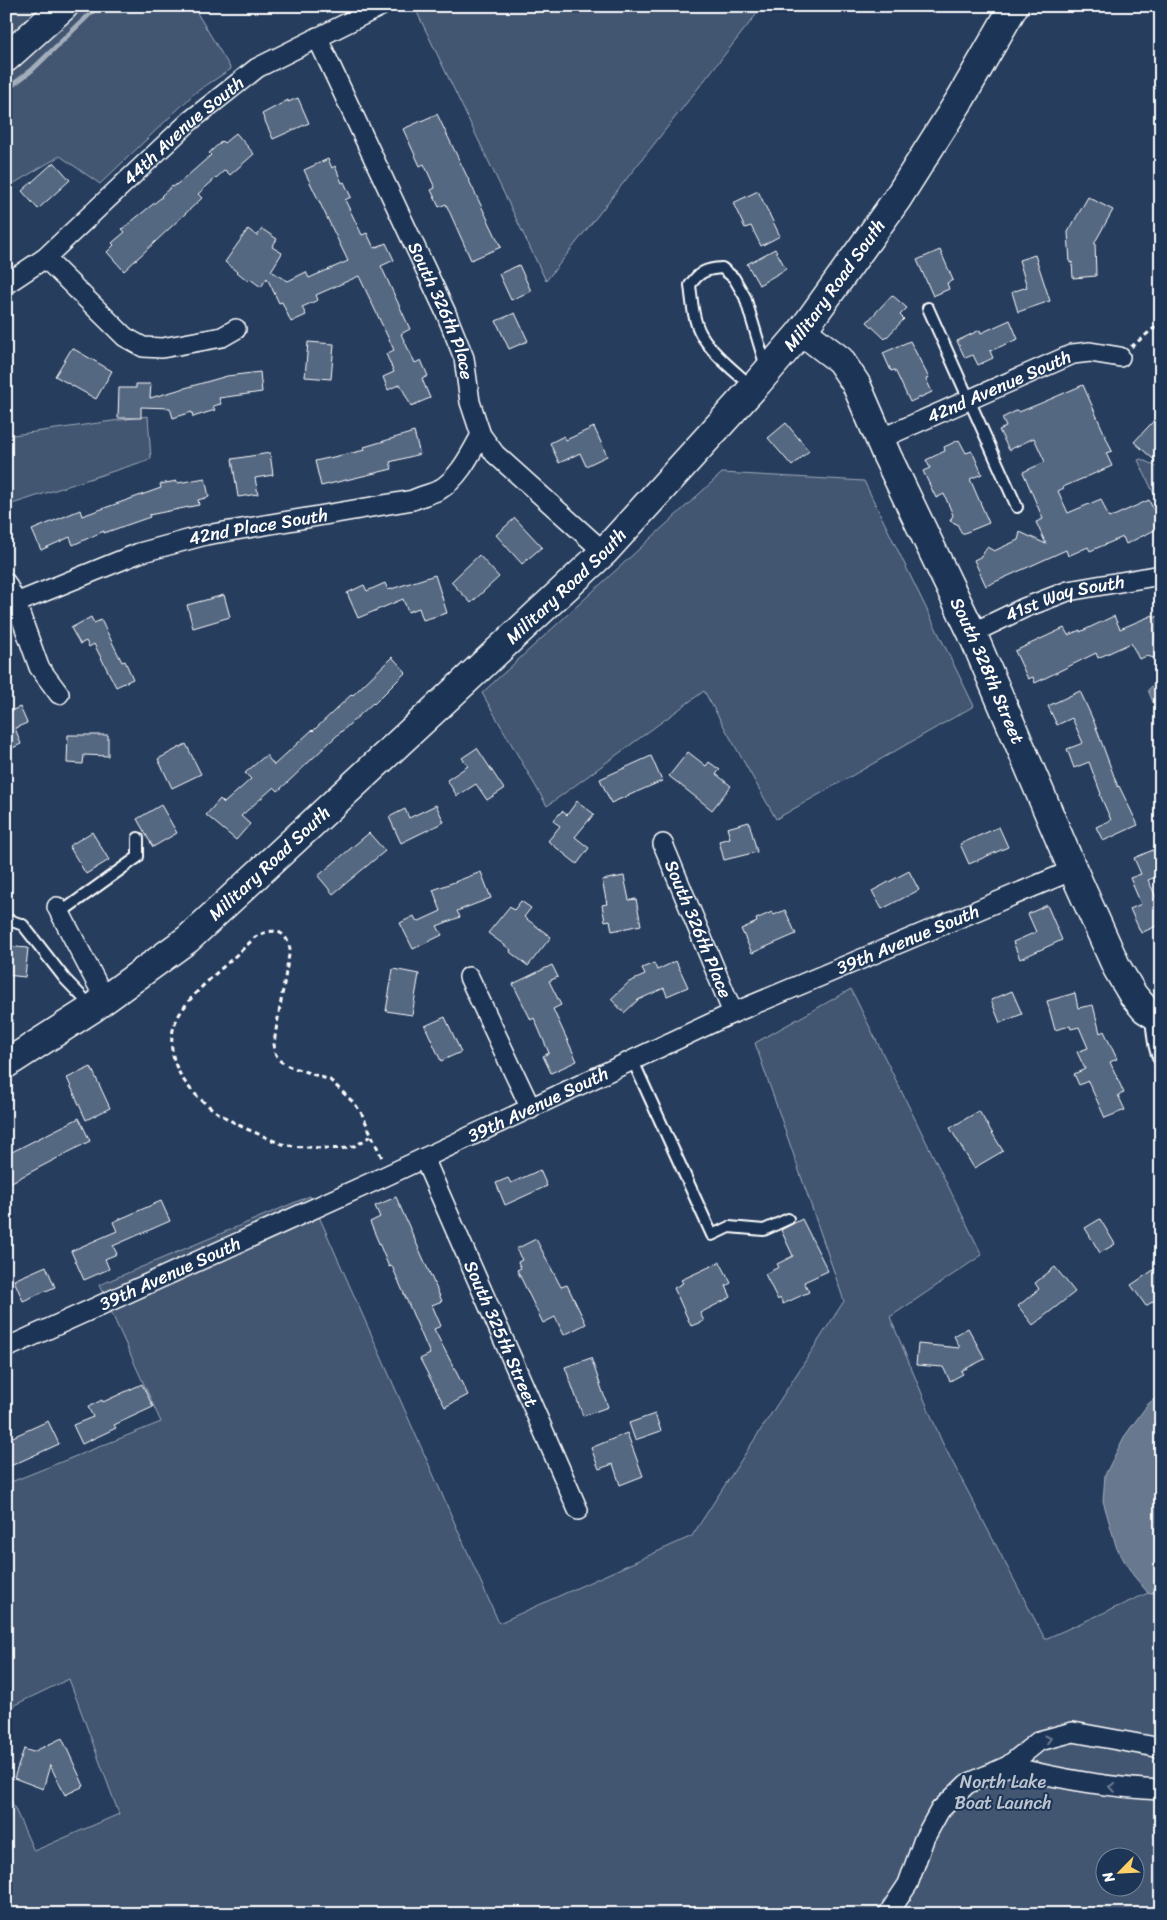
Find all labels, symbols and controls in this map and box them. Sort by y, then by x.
street label: 44th Avenue South [115,68,251,193]
street label: Military Road South [775,212,894,359]
street label: South 326th Place [399,236,483,382]
street label: 42nd Avenue South [922,341,1076,433]
street label: 42nd Place South [185,499,330,555]
street label: Military Road South [498,521,635,652]
street label: 41st Way South [999,566,1127,631]
street label: South 328th Street [941,592,1034,749]
street label: Military Road South [201,798,338,929]
street label: South 326th Place [655,855,741,1003]
street label: 39th Avenue South [831,895,984,984]
street label: 39th Avenue South [462,1058,614,1151]
street label: 39th Avenue South [94,1228,246,1320]
street label: South 325th Street [455,1255,547,1413]
one-way arrow [1044,1734,1052,1744]
park label: North Lake Boat Launch [954,1766,1052,1819]
one-way arrow [1108,1782,1117,1792]
north arrow [1094,1848,1144,1898]
text: N [1095,1867,1122,1888]

